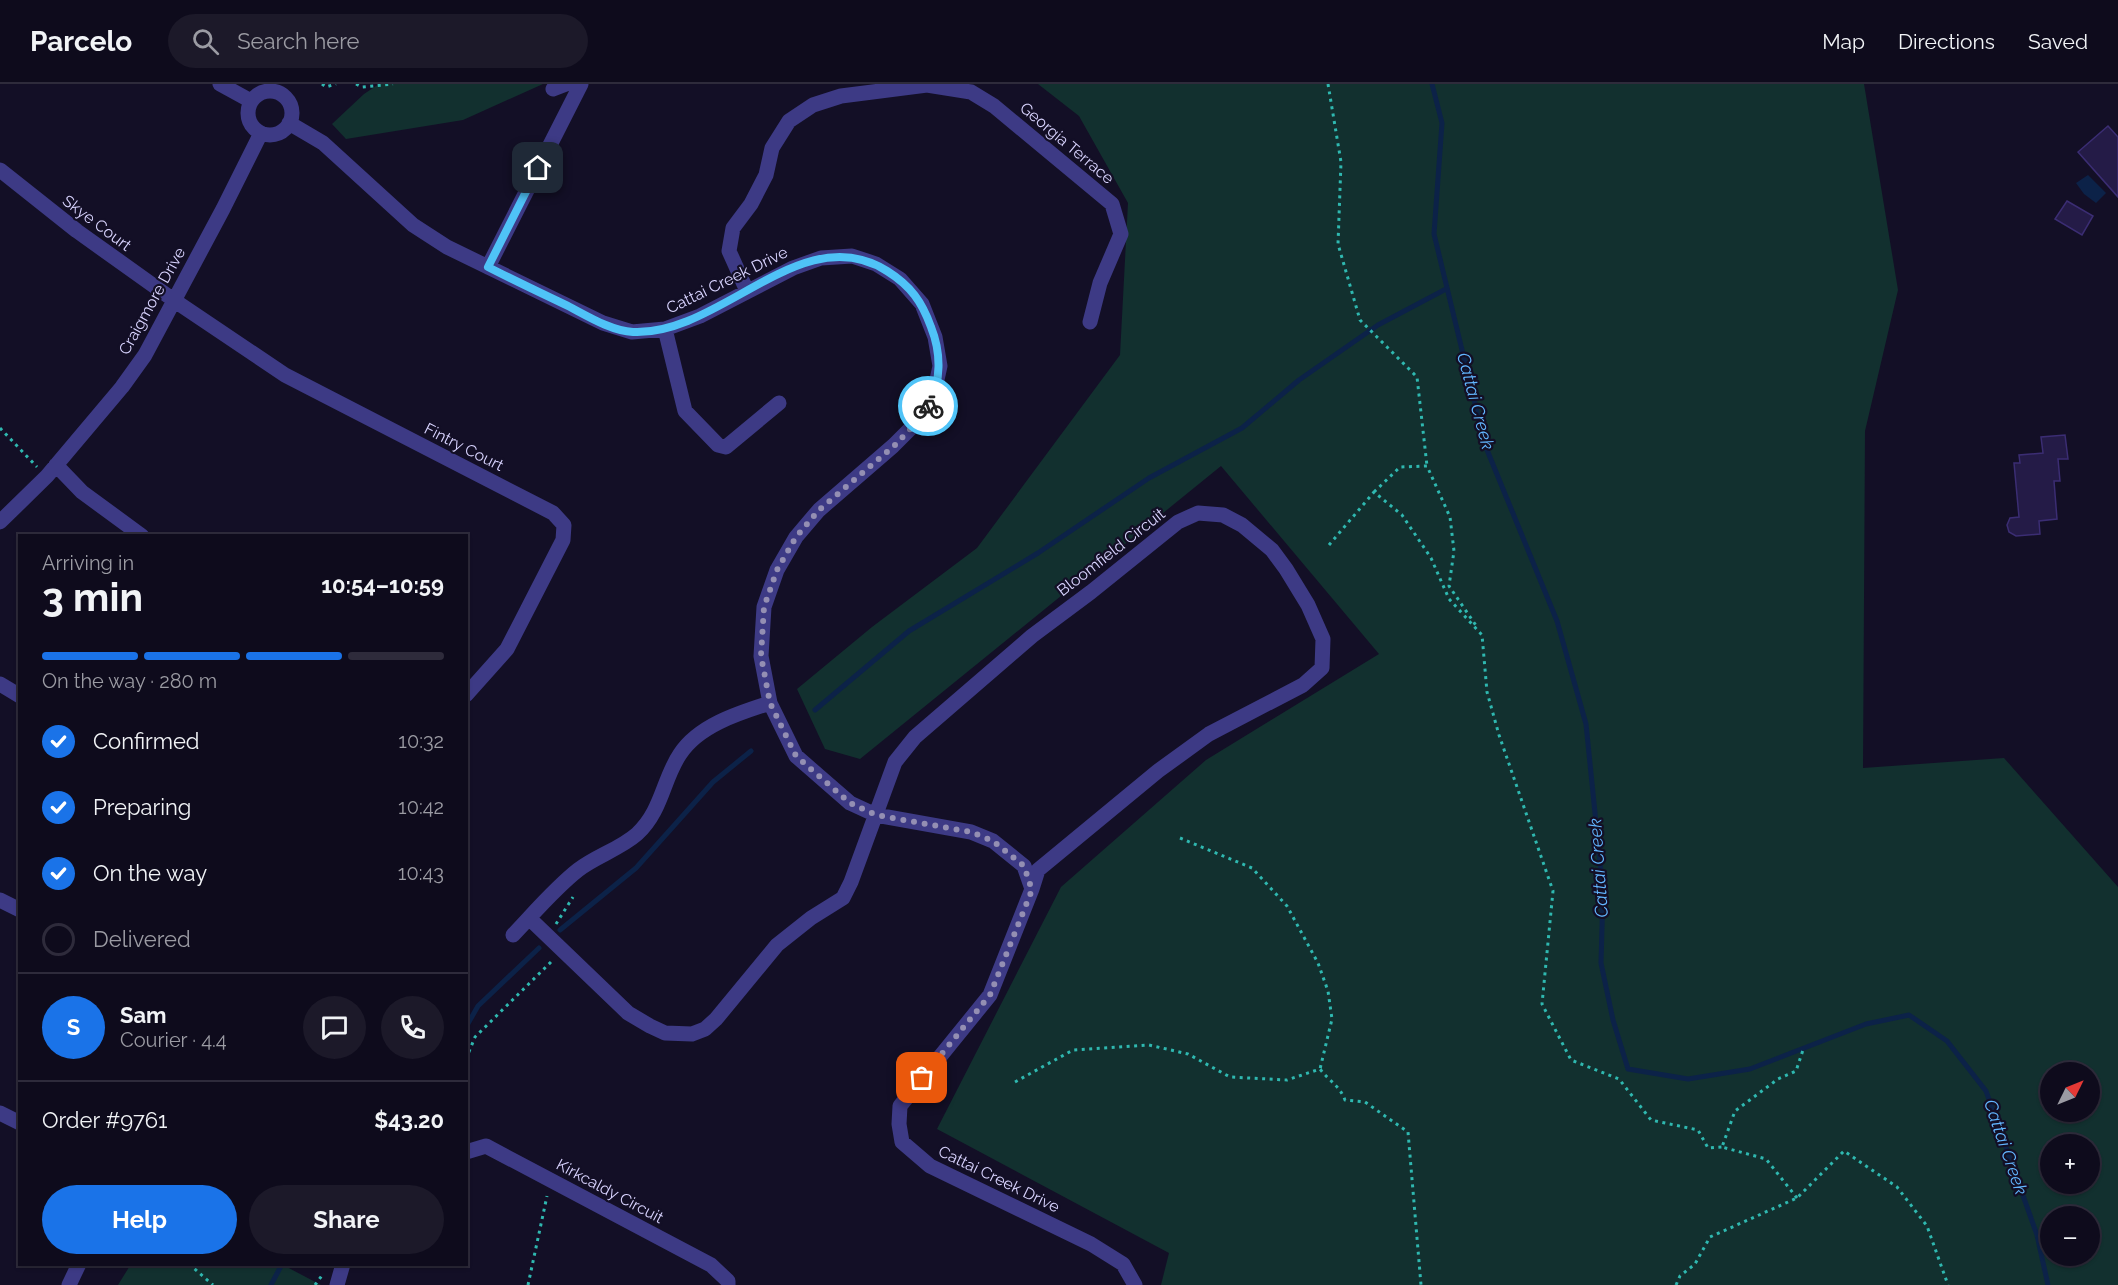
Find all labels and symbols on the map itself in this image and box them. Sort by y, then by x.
street label: Georgia Terrace [1016,98,1118,188]
pin [512,142,563,193]
street label: Skye Court [59,191,136,255]
street label: Cattai Creek Drive [663,242,791,318]
street label: Craigmore Drive [115,244,189,358]
water label: Cattai Creek [1453,350,1499,452]
courier [898,376,958,436]
street label: Fintry Court [421,419,507,475]
street label: Bloomfield Circuit [1053,504,1169,600]
water label: Cattai Creek [1584,817,1612,918]
pin [896,1052,947,1103]
north arrow [2040,1062,2100,1122]
water label: Cattai Creek [1980,1096,2032,1198]
street label: Cattai Creek Drive [935,1141,1063,1217]
street label: Kirkcaldy Circuit [553,1155,667,1228]

